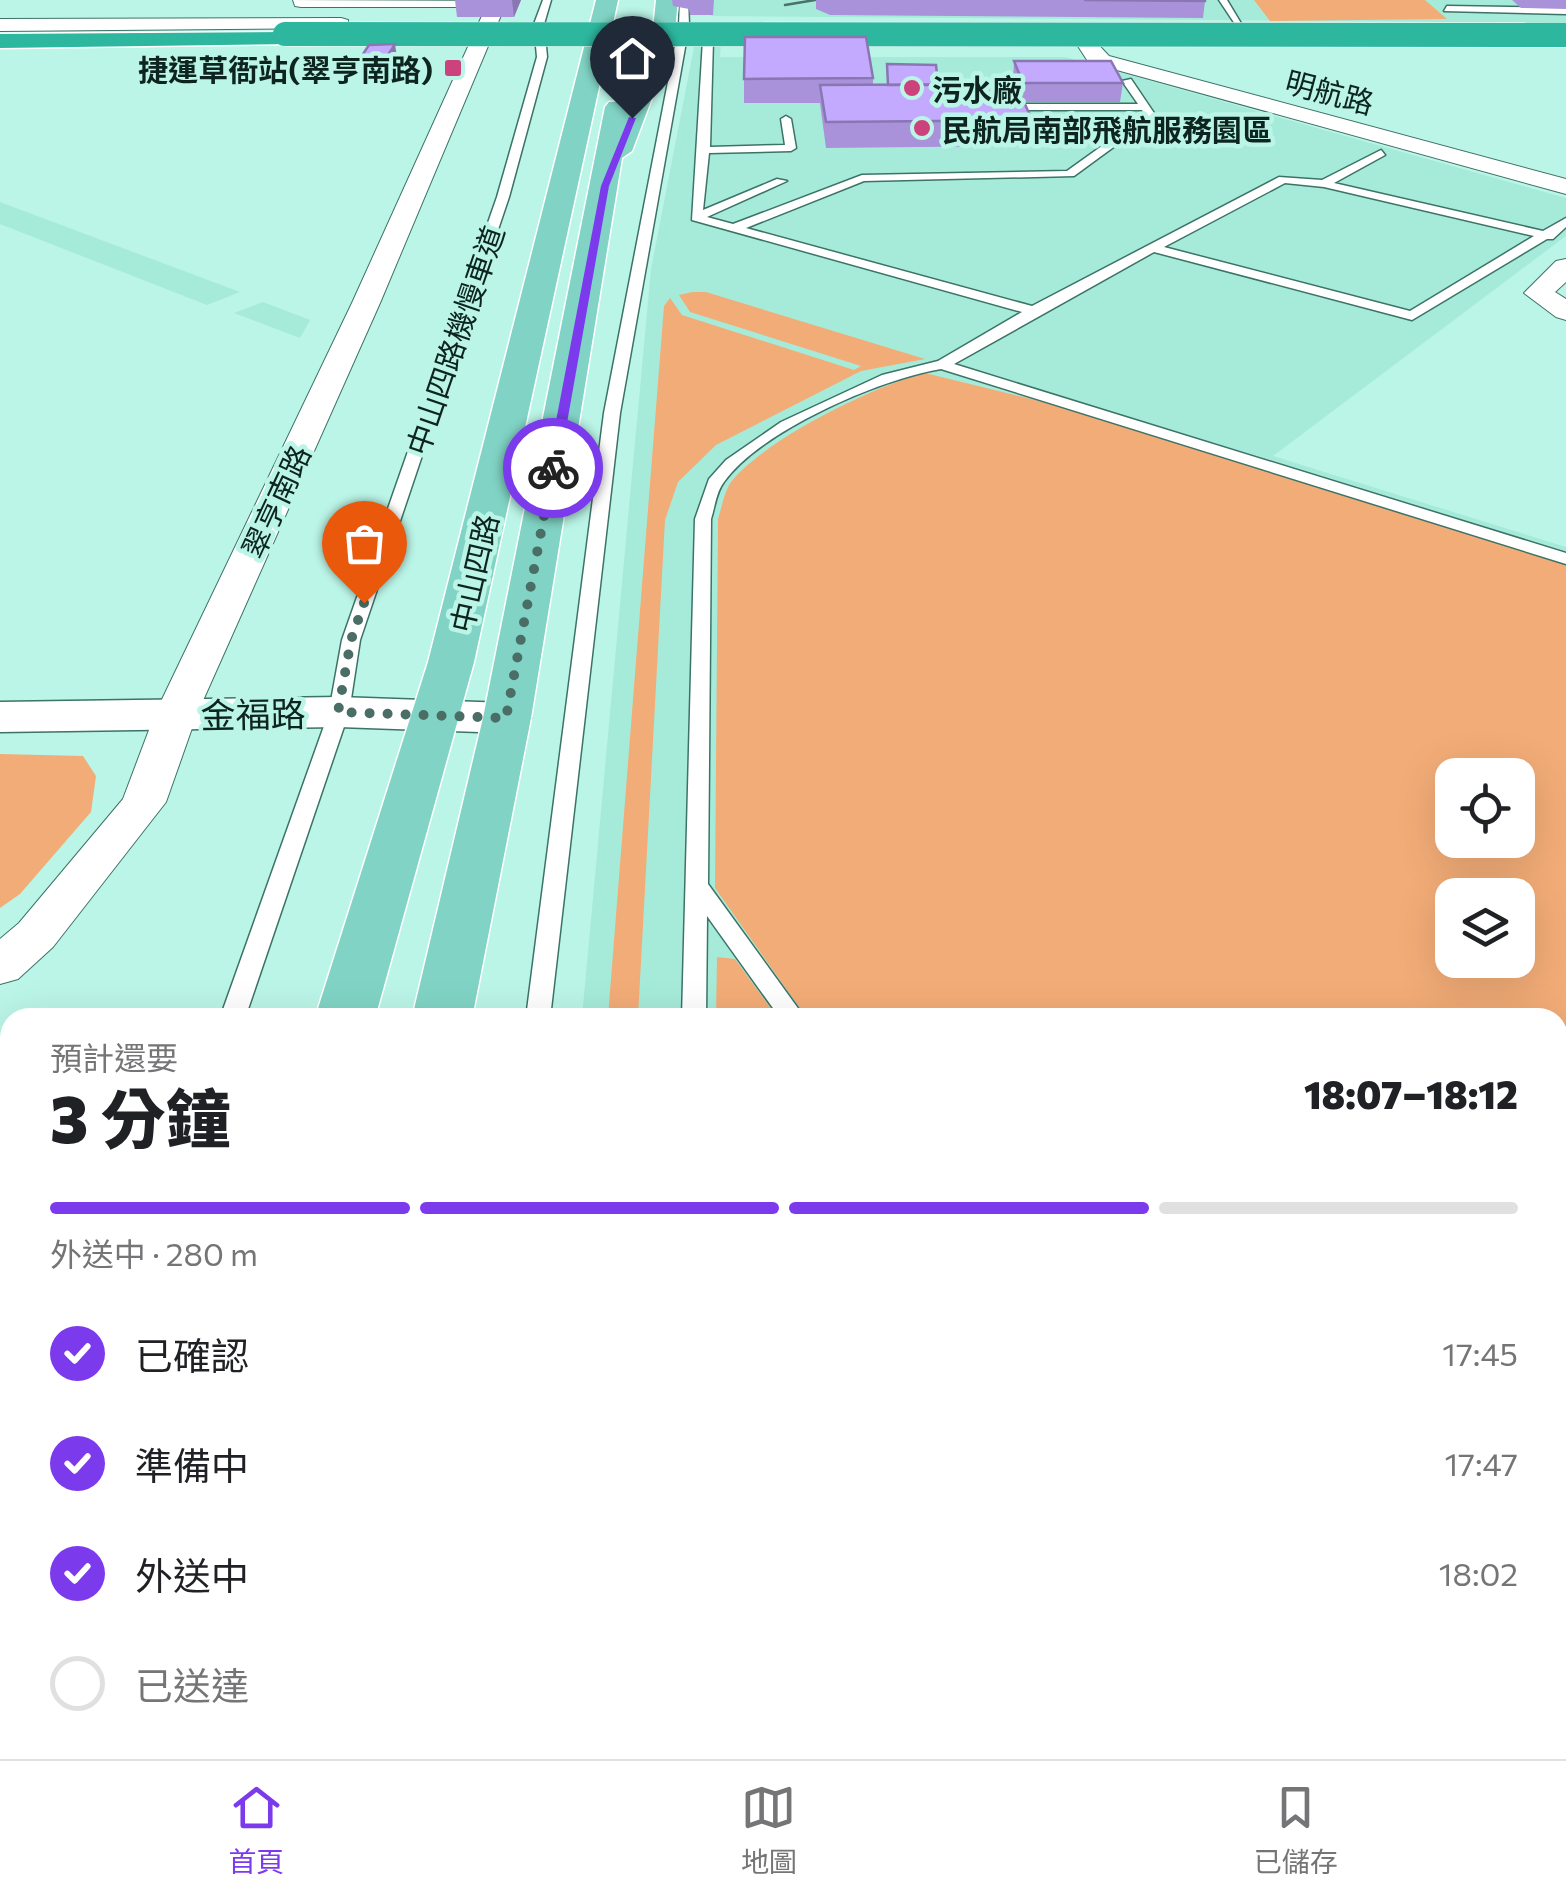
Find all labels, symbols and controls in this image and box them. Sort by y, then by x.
pin [590,16,675,119]
icon: home [605,31,660,86]
place label: 捷運草衙站(翠亨南路) [138,50,433,87]
marker: 捷運草衙站(翠亨南路) [442,57,464,79]
street label: 明航路 [1282,61,1378,121]
place label: 污水廠 [932,70,1022,107]
marker: 污水廠 [901,77,923,99]
place label: 民航局南部飛航服務園區 [942,110,1272,147]
marker: 民航局南部飛航服務園區 [911,117,933,139]
street label: 中山四路機慢車道 [397,221,511,459]
courier [503,418,603,518]
street label: 翠亨南路 [233,439,317,563]
icon: bike [526,441,581,496]
pin [322,501,407,604]
street label: 中山四路 [441,510,505,636]
icon: bag [337,516,392,571]
street label: 金福路 [200,691,306,735]
map controls [1435,758,1535,978]
button: locate [1435,758,1535,858]
button: layers [1435,878,1535,978]
text: 預計還要 [50,1037,178,1077]
text: 18:07–18:12 [1304,1070,1518,1117]
text: 3 分鐘 [50,1077,231,1156]
text: 外送中 · 280 m [50,1233,258,1273]
icon: check [50,1326,105,1381]
text: 已確認 [135,1331,249,1378]
text: 17:45 [1442,1333,1518,1373]
icon: check [50,1436,105,1491]
text: 準備中 [135,1441,249,1488]
text: 17:47 [1444,1443,1518,1483]
icon: check [50,1546,105,1601]
text: 外送中 [135,1551,249,1598]
text: 18:02 [1439,1553,1518,1593]
text: 已送達 [135,1661,249,1708]
tab: 首頁 [228,1780,284,1880]
tab: 地圖 [741,1780,797,1880]
tab: 已儲存 [1254,1780,1338,1880]

